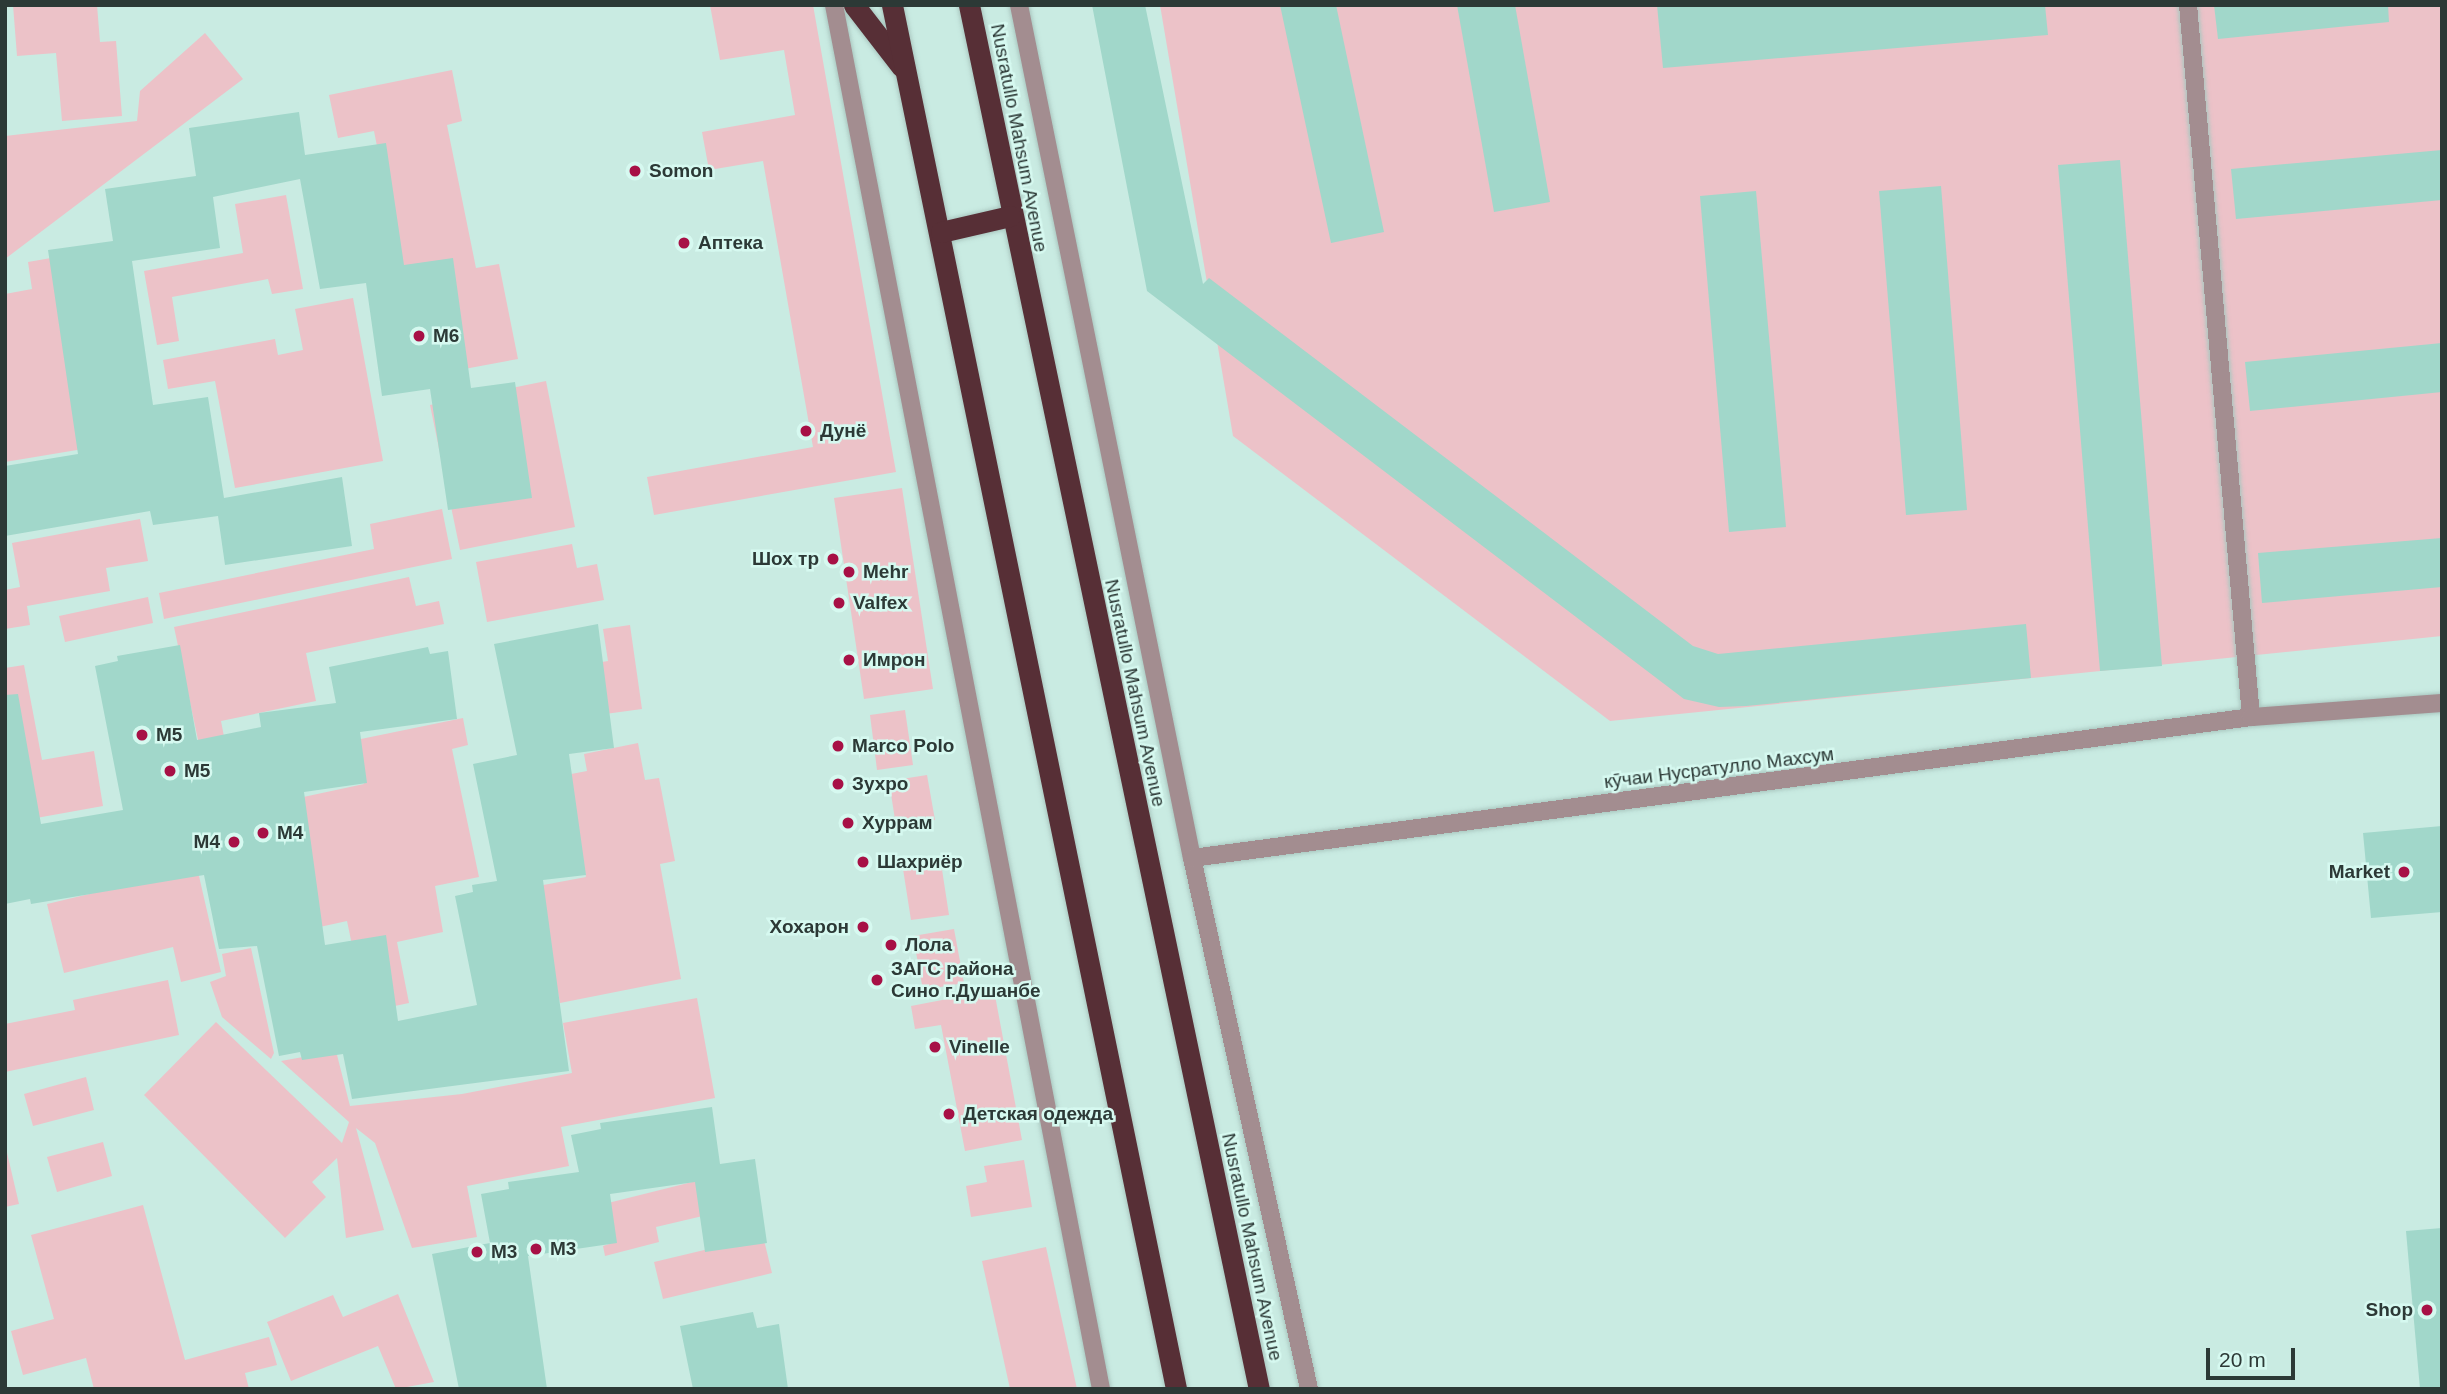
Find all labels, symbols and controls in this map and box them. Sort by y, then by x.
street label: Nusratullo Mahsum Avenue [986,21,1052,255]
place label: Somon [649,160,713,182]
marker: Somon [627,163,643,179]
place label: Аптека [698,232,763,254]
marker: Аптека [676,235,692,251]
place label: М6 [433,325,459,347]
marker: М6 [411,328,427,344]
place label: Дунё [820,420,866,442]
marker: Дунё [798,423,814,439]
place label: Шох тр [752,548,819,570]
marker: Шох тр [825,551,841,567]
place label: Mehr [863,561,908,583]
marker: Mehr [841,564,857,580]
street label: Nusratullo Mahsum Avenue [1100,577,1170,809]
place label: Valfex [853,592,908,614]
marker: Valfex [831,595,847,611]
place label: Имрон [863,649,925,671]
marker: Имрон [841,652,857,668]
place label: M5 [156,724,182,746]
marker: M5 [134,727,150,743]
place label: Marco Polo [852,735,954,757]
marker: Marco Polo [830,738,846,754]
street label: кӯчаи Нусратулло Махсум [1603,743,1835,793]
place label: М5 [184,760,210,782]
marker: М5 [162,763,178,779]
place label: Зухро [852,773,908,795]
marker: Зухро [830,776,846,792]
place label: Хуррам [862,812,933,834]
marker: Хуррам [840,815,856,831]
place label: М4 [277,822,303,844]
marker: М4 [255,825,271,841]
place label: M4 [194,831,220,853]
marker: M4 [226,834,242,850]
place label: Шахриёр [877,851,963,873]
marker: Шахриёр [855,854,871,870]
place label: Market [2329,861,2390,883]
marker: Market [2396,864,2412,880]
place label: Хохарон [770,916,849,938]
marker: Хохарон [855,919,871,935]
place label: Лола [905,934,952,956]
marker: Лола [883,937,899,953]
place label: ЗАГС района Сино г.Душанбе [891,958,1041,1002]
marker: ЗАГС района Сино г.Душанбе [869,972,885,988]
place label: Vinelle [949,1036,1010,1058]
marker: Vinelle [927,1039,943,1055]
place label: Детская одежда [963,1103,1113,1125]
marker: Детская одежда [941,1106,957,1122]
street label: Nusratullo Mahsum Avenue [1217,1131,1287,1363]
place label: М3 [550,1238,576,1260]
place label: M3 [491,1241,517,1263]
marker: М3 [528,1241,544,1257]
marker: M3 [469,1244,485,1260]
place label: Shop [2366,1299,2413,1321]
marker: Shop [2419,1302,2435,1318]
scale bar [2209,1334,2298,1378]
text: 20 m [2219,1348,2266,1371]

